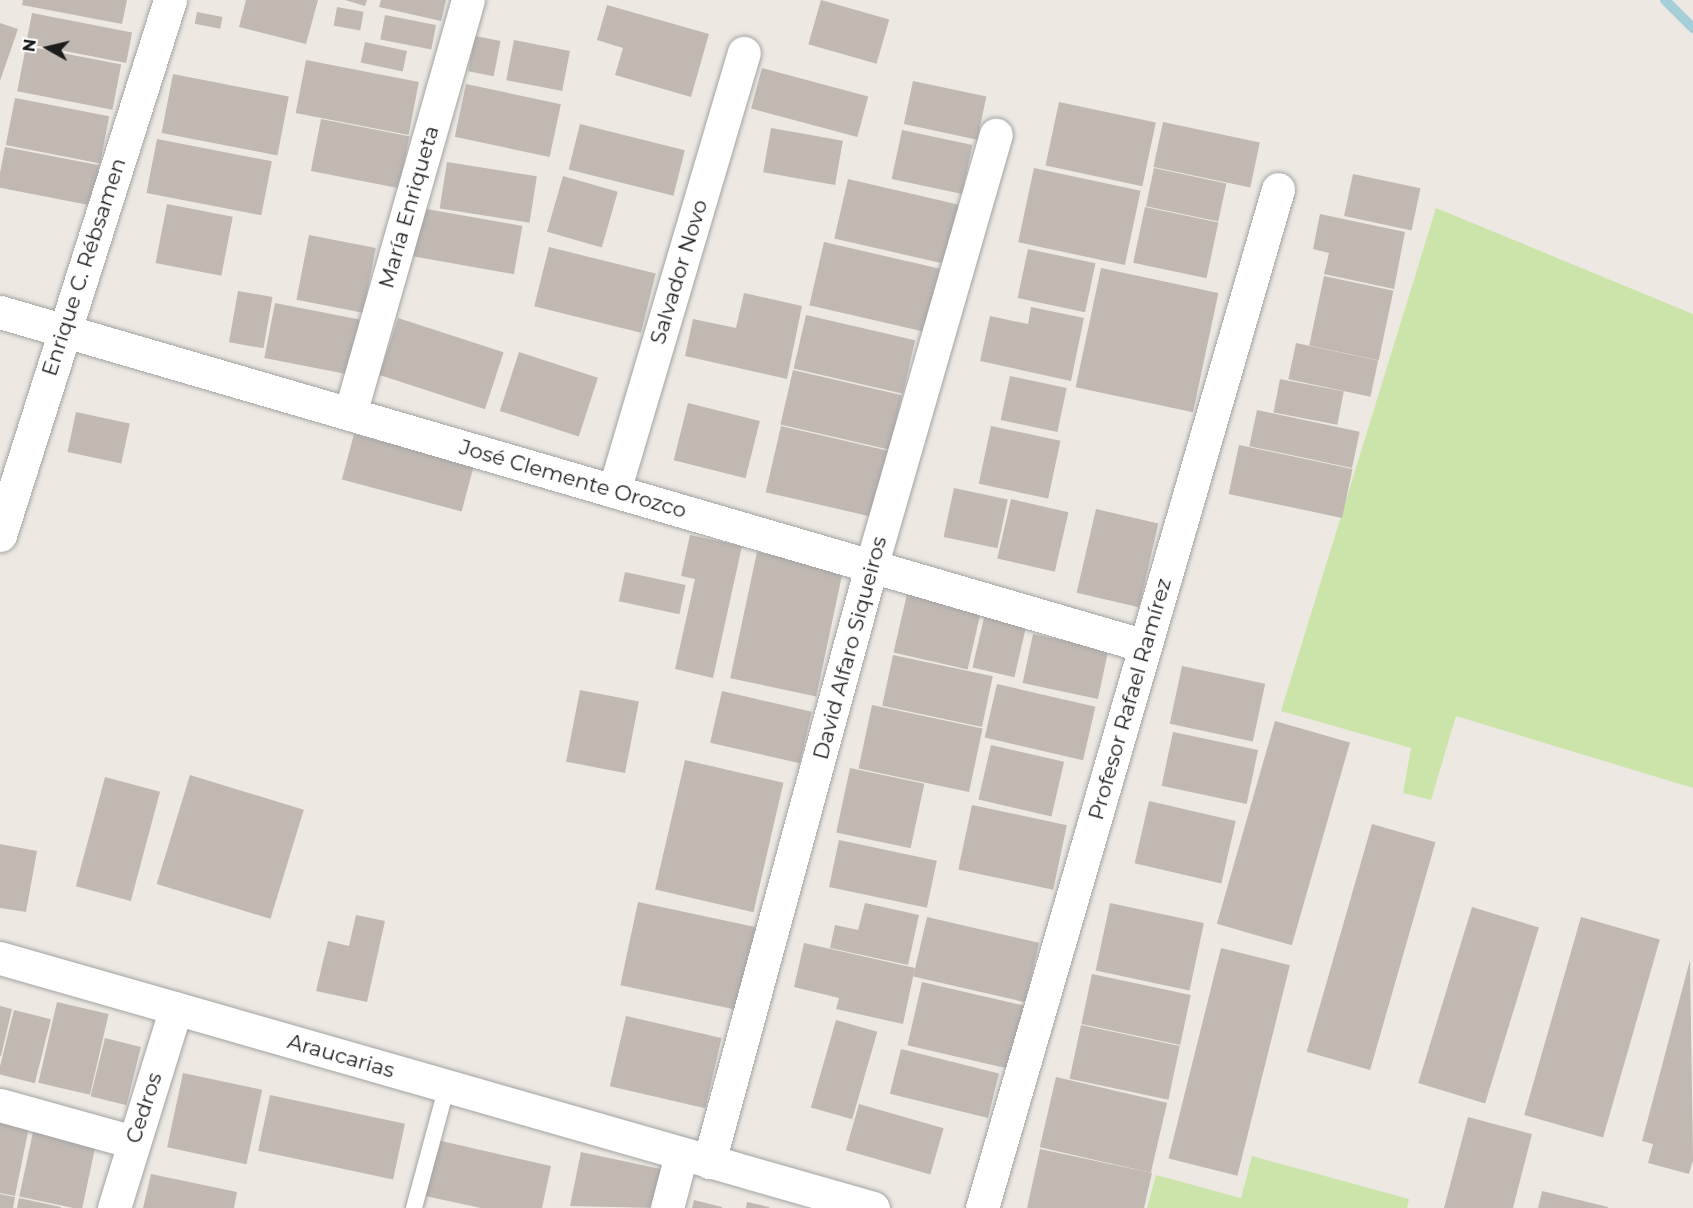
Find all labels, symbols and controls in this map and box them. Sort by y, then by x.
north arrow [18,18,78,78]
text: N [19,38,40,53]
street label: María Enriqueta [374,123,444,291]
street label: Enrique C. Rébsamen [37,155,131,379]
street label: Salvador Novo [645,197,713,347]
street label: José Clemente Orozco [457,435,689,523]
street label: David Alfaro Siqueiros [808,534,892,762]
street label: Profesor Rafael Ramírez [1083,575,1177,823]
street label: Araucarias [285,1029,397,1083]
street label: Cedros [121,1069,167,1147]

